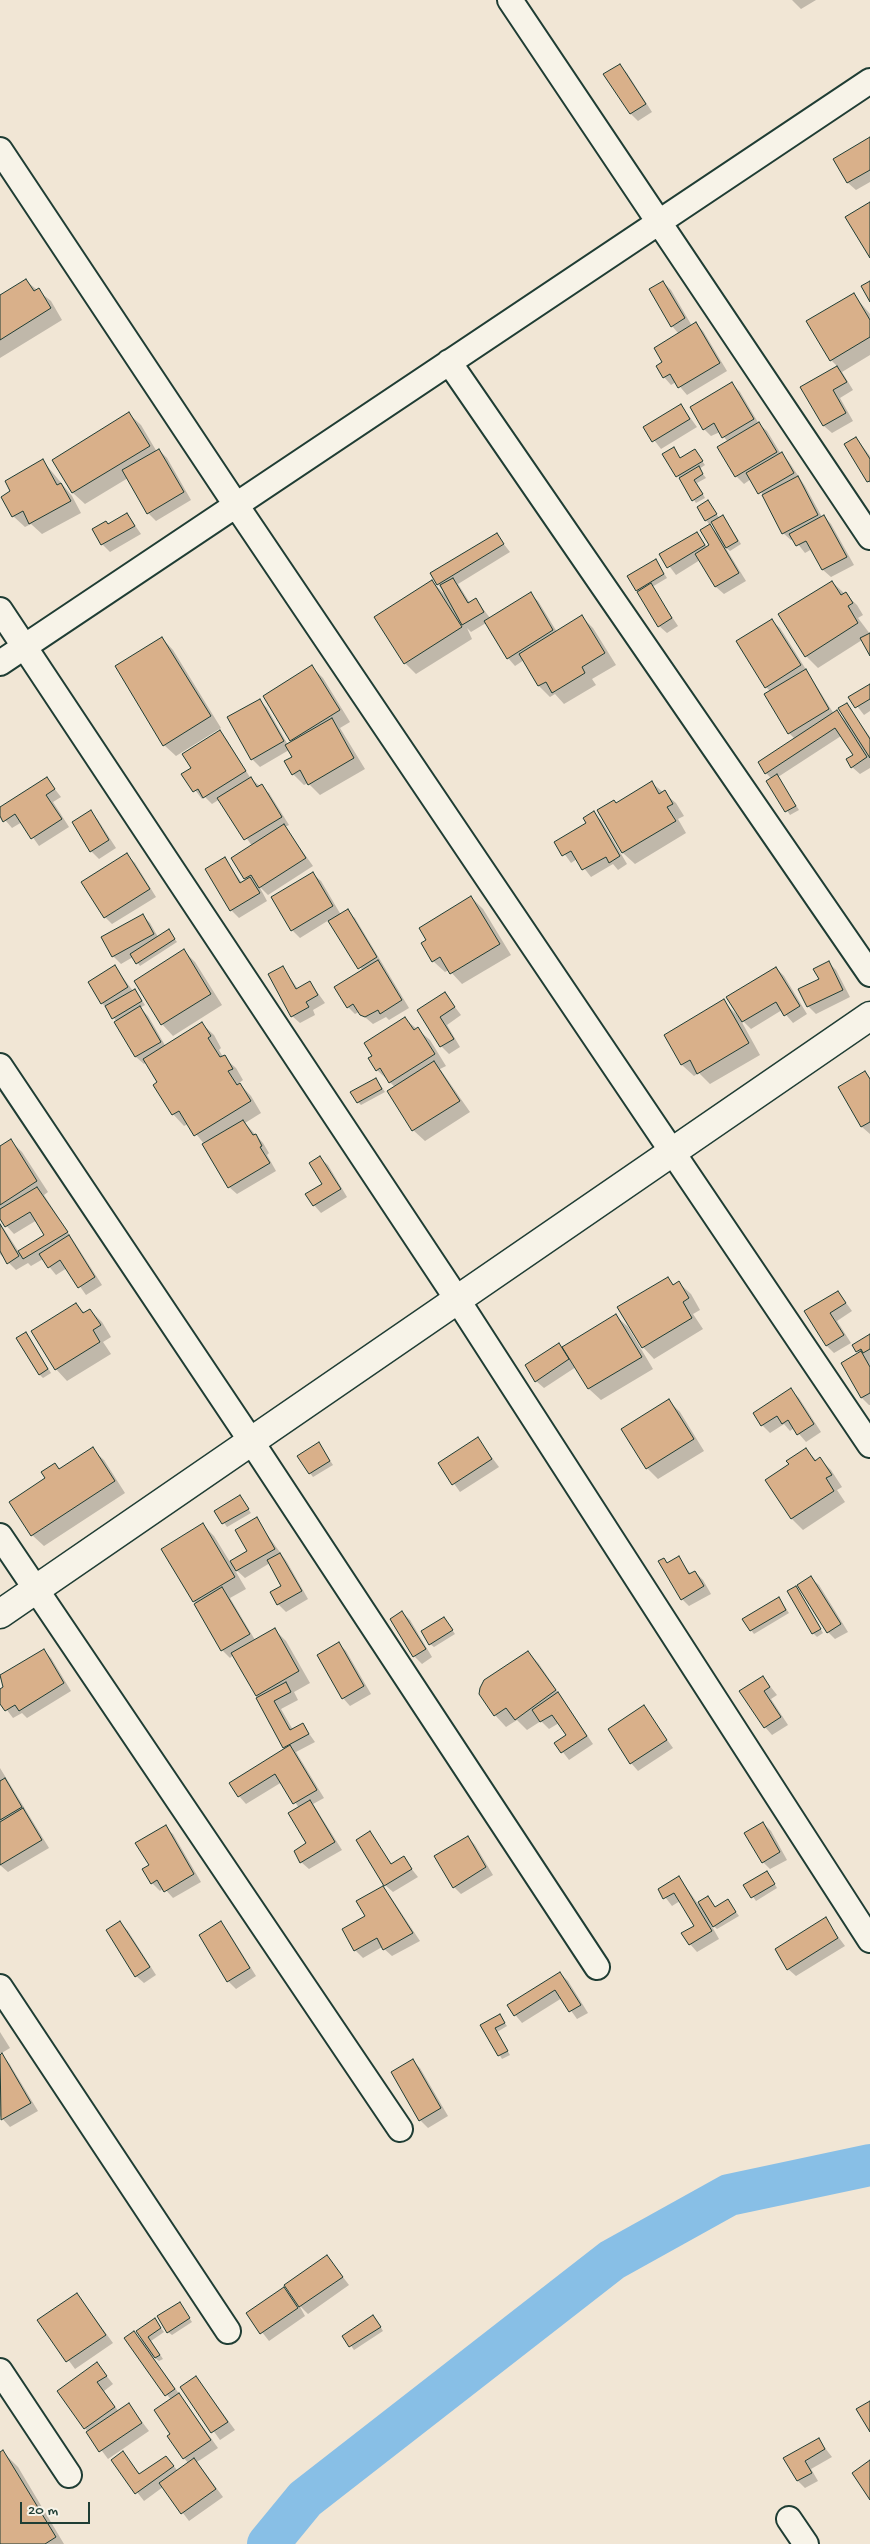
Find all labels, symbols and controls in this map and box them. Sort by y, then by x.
scale bar [22,2492,92,2524]
text: 20 m [28,2502,58,2520]

